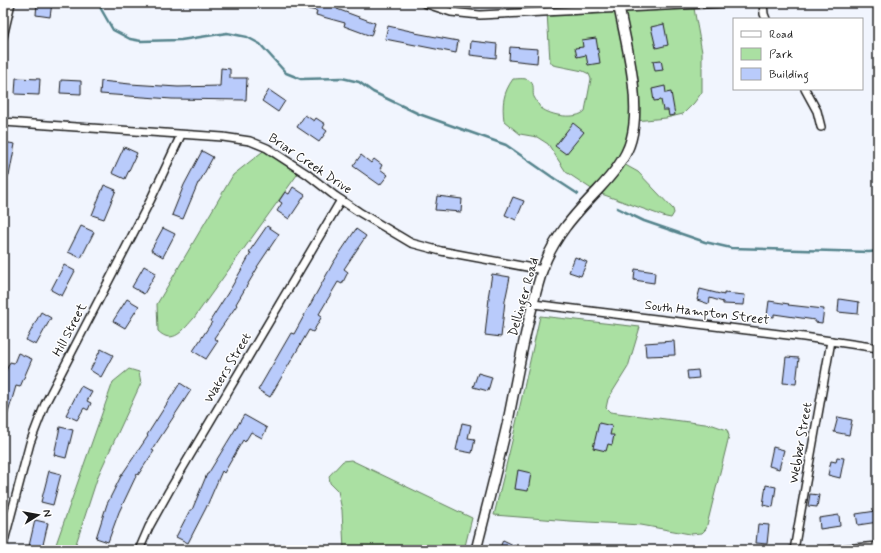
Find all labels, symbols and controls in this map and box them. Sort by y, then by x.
legend [733,18,863,90]
text: Road [769,27,793,43]
text: Park [769,47,793,63]
text: Building [769,67,809,84]
street label: Briar Creek Drive [265,130,355,198]
street label: Dellinger Road [505,256,545,339]
street label: South Hampton Street [644,297,770,329]
street label: Hill Street [49,300,91,360]
street label: Waters Street [200,330,256,406]
street label: Webber Street [786,401,817,485]
north arrow [18,495,58,535]
text: N [39,508,54,518]

